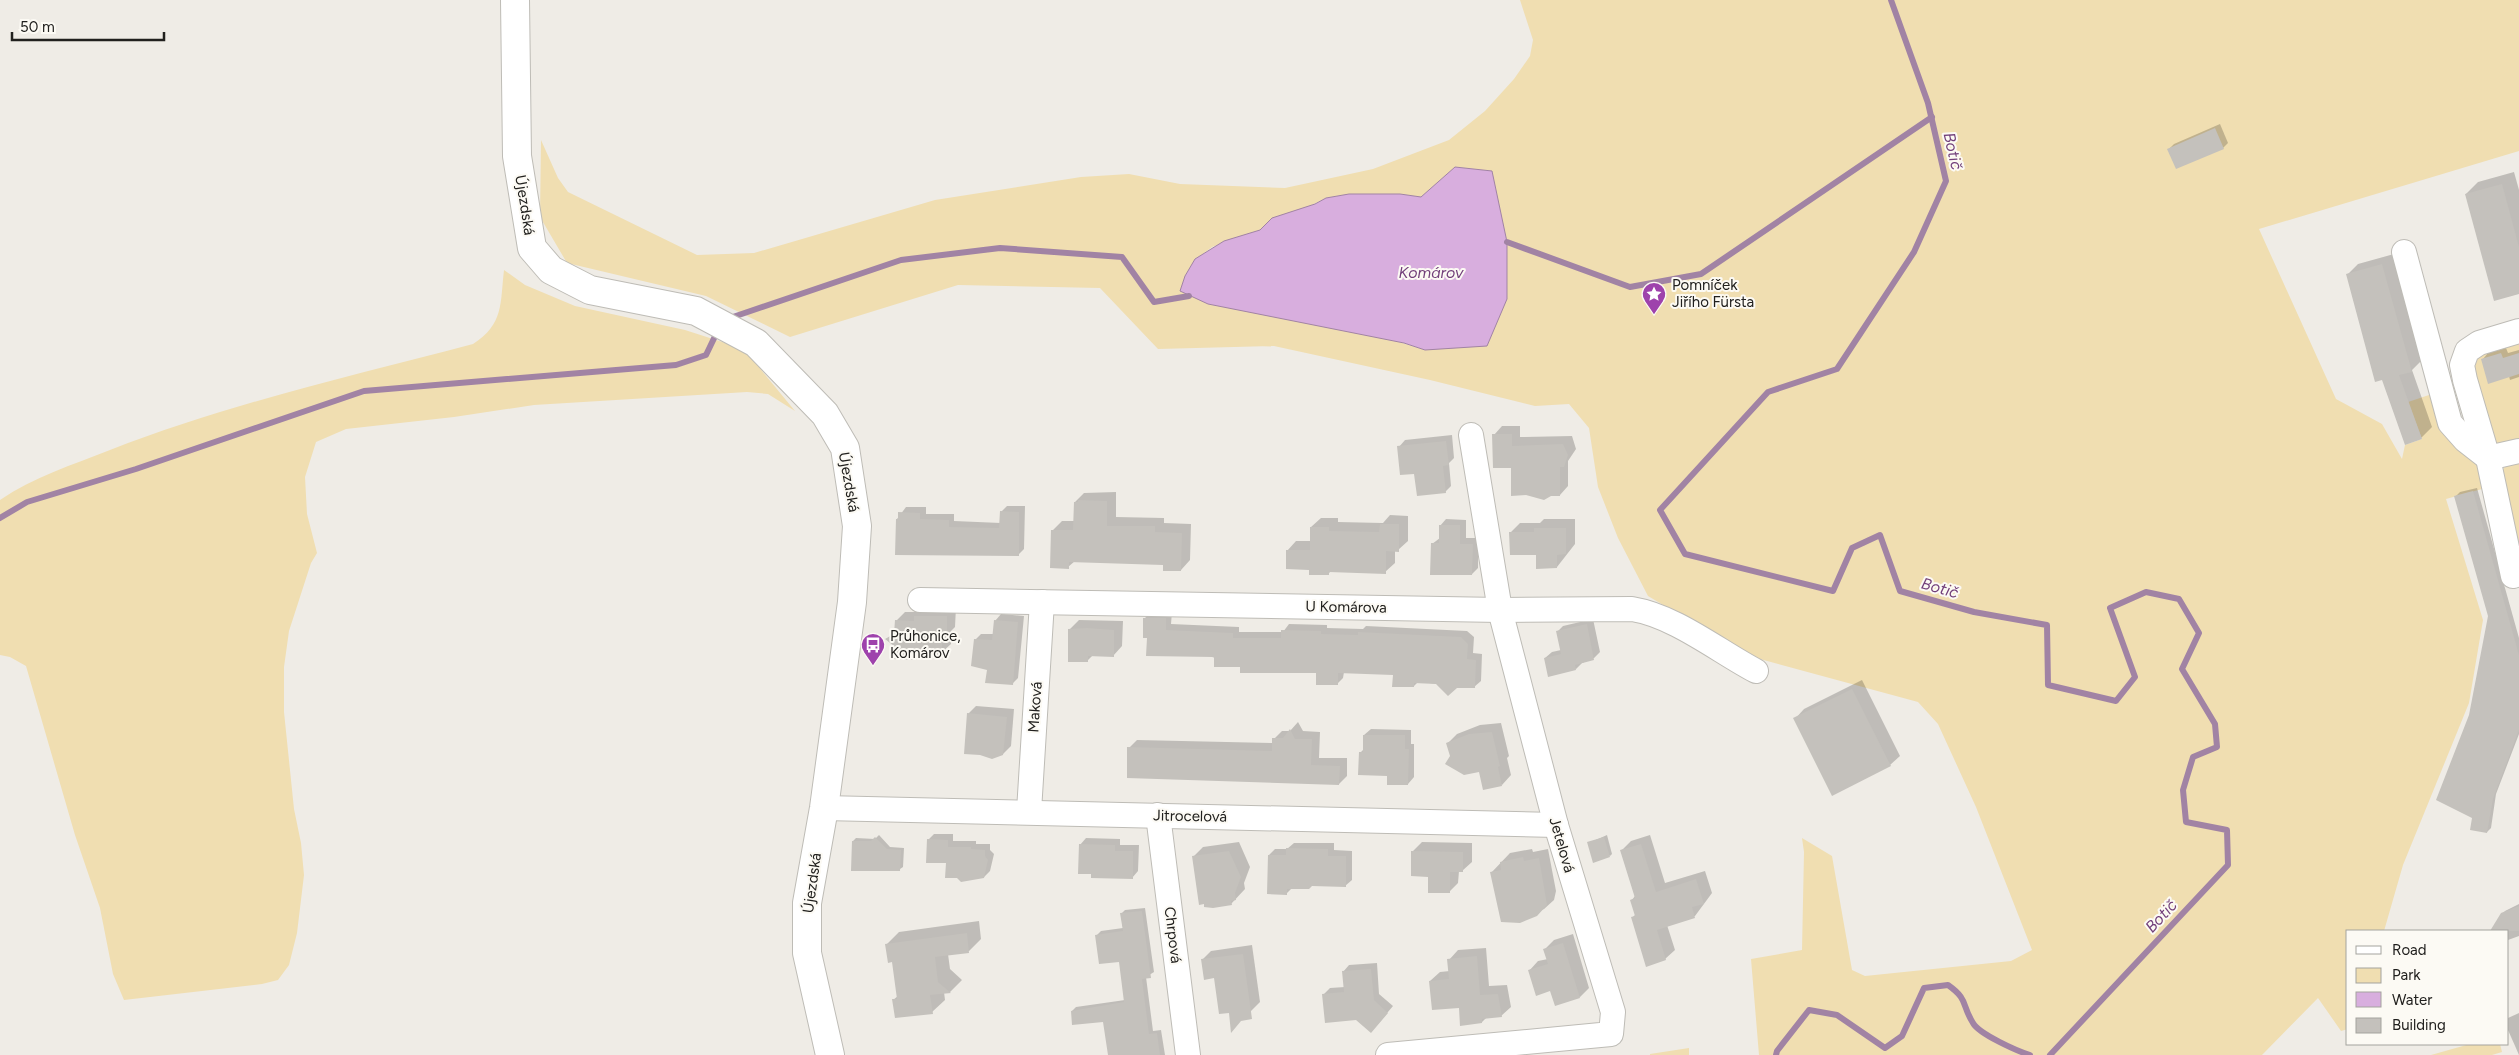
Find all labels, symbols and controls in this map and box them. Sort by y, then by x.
scale bar [12,10,165,42]
text: 50 m [20,18,55,36]
water label: Botič [1940,131,1967,172]
street label: Újezdská [511,174,539,236]
water label: Komárov [1399,263,1464,282]
place label: Pomníček Jiřího Fürsta [1672,276,1754,311]
place icon: Pomníček Jiřího Fürsta [1641,281,1667,315]
street label: Újezdská [835,451,863,513]
water label: Botič [1919,574,1961,602]
street label: U Komárova [1305,597,1387,617]
place label: Průhonice, Komárov [890,627,961,662]
bus stop icon: Průhonice, Komárov [860,632,886,666]
street label: Maková [1024,681,1046,733]
street label: Jitrocelová [1153,806,1227,826]
street label: Jetelová [1546,815,1578,875]
street label: Újezdská [799,852,825,914]
water label: Botič [2141,896,2181,936]
street label: Chrpová [1161,906,1185,964]
legend [2346,930,2509,1045]
text: Road [2392,941,2427,959]
text: Park [2392,966,2421,984]
text: Water [2392,991,2432,1009]
text: Building [2392,1016,2446,1034]

